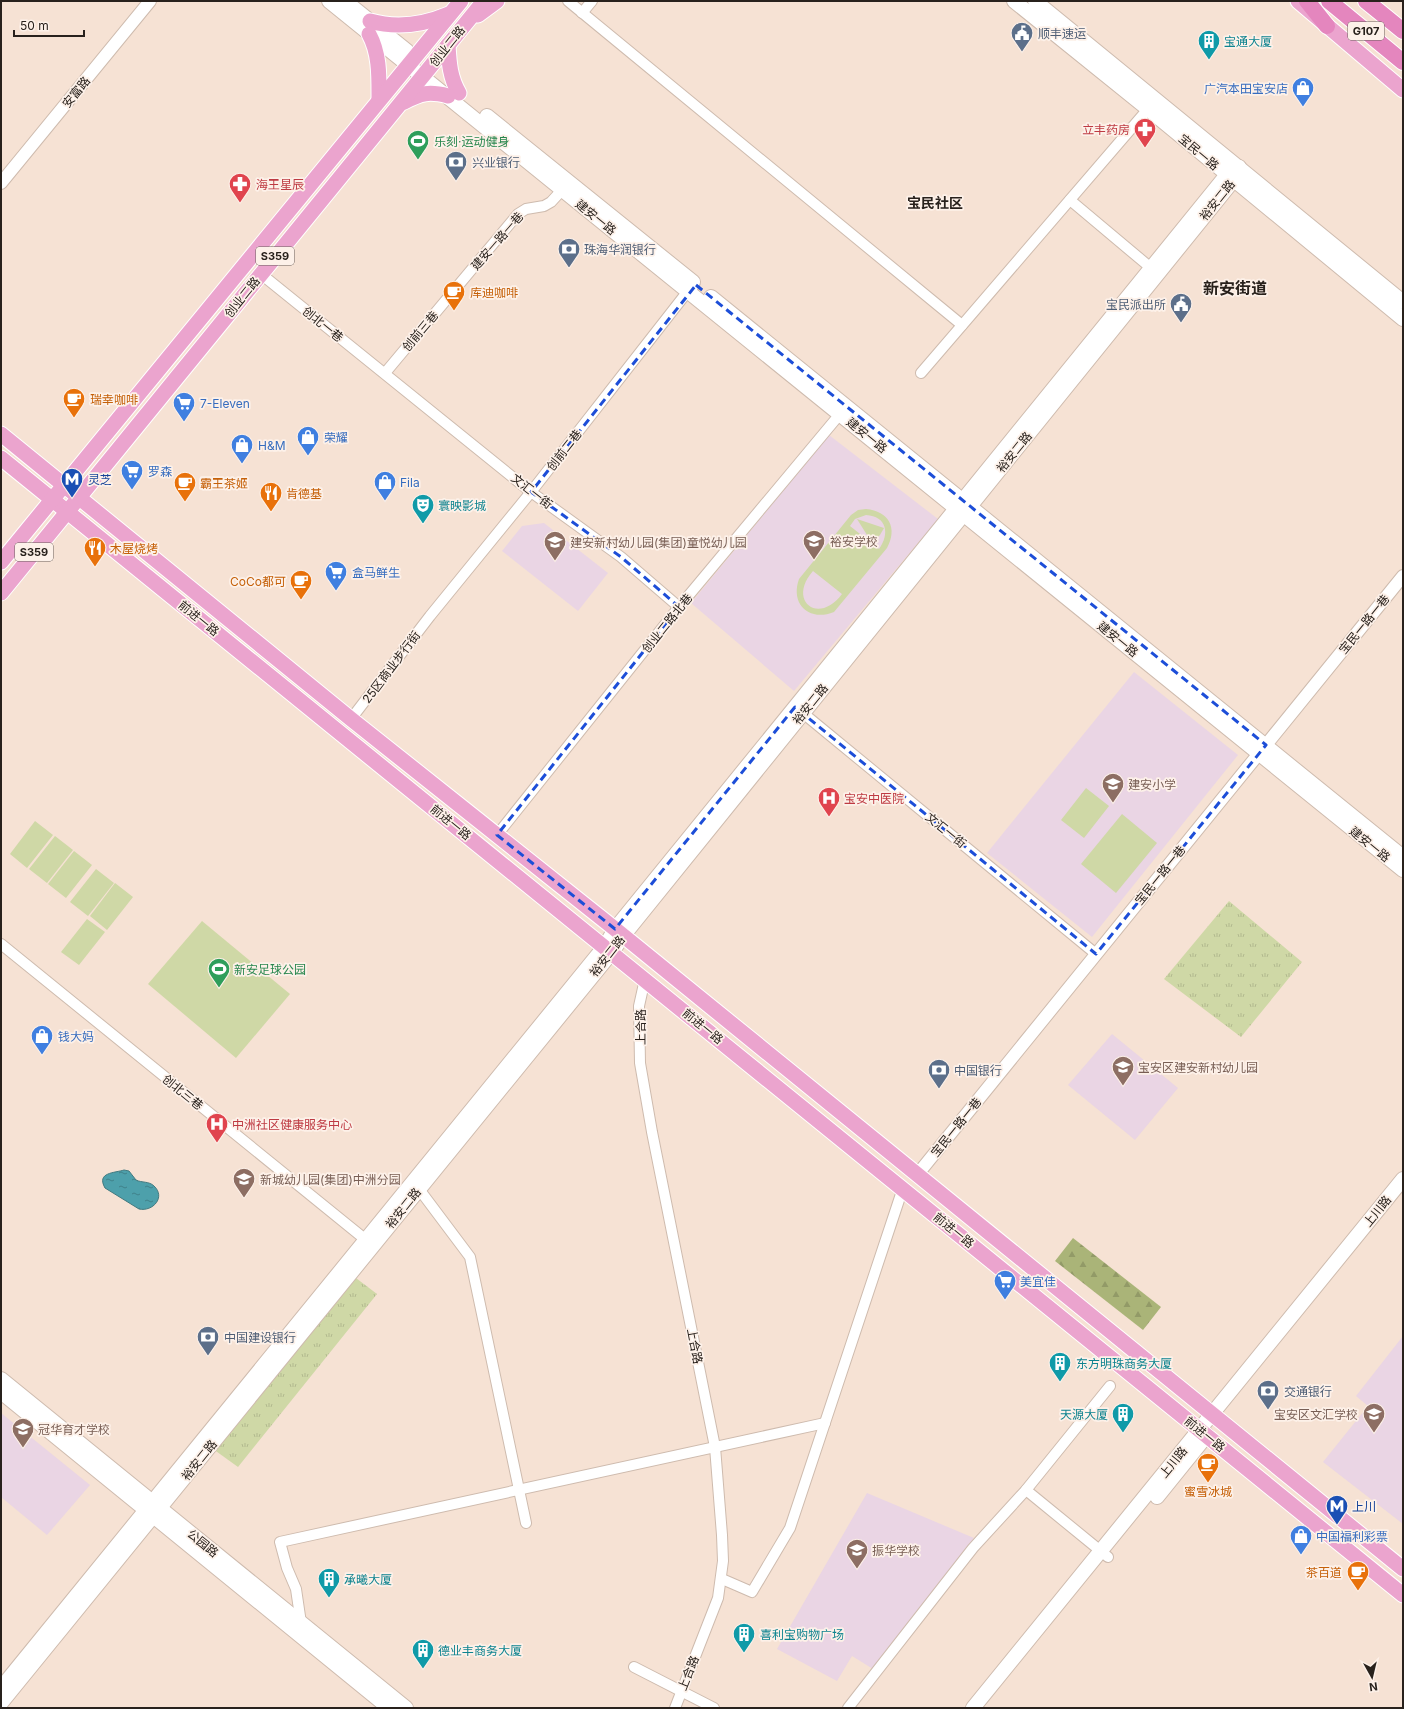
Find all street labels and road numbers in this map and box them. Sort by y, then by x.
road number: G107 [1348,22,1384,40]
street label: 创业二路 [426,23,468,69]
street label: 安富路 [59,73,93,111]
street label: 宝民一路 [1176,131,1222,173]
street label: 裕安二路 [1196,177,1238,223]
street label: 建安一路 [573,196,619,238]
street label: 建安一路一巷 [468,209,526,273]
road number: S359 [256,247,294,265]
street label: 创业二路 [221,274,263,320]
street label: 创北一巷 [300,303,346,345]
street label: 创前三巷 [399,308,441,354]
street label: 建安一路 [844,414,890,456]
street label: 创前二巷 [543,426,585,474]
street label: 裕安二路 [993,429,1035,475]
street label: 文汇一街 [508,470,556,512]
road number: S359 [15,543,53,561]
street label: 创业二路北巷 [639,590,695,656]
street label: 宝民一路一巷 [1336,591,1392,657]
street label: 前进一路 [176,597,222,639]
street label: 建安一路 [1095,618,1141,660]
street label: 25区商业步行街 [359,628,423,706]
street label: 裕安二路 [789,681,831,727]
street label: 前进一路 [428,801,474,843]
street label: 文汇一街 [923,809,969,851]
street label: 建安一路 [1347,823,1393,865]
street label: 宝民一路一巷 [1132,842,1188,908]
street label: 裕安二路 [586,932,628,980]
street label: 前进一路 [680,1005,726,1047]
street label: 上合路 [633,1009,648,1045]
street label: 创北三巷 [160,1071,206,1113]
street label: 宝民一路一巷 [928,1094,984,1160]
street label: 裕安二路 [382,1185,424,1231]
street label: 上川路 [1360,1192,1394,1230]
street label: 前进一路 [931,1209,977,1251]
street label: 上合路 [684,1327,706,1365]
street label: 前进一路 [1182,1413,1228,1455]
street label: 裕安二路 [178,1437,220,1483]
street label: 上川路 [1156,1443,1190,1481]
street label: 公园路 [184,1526,222,1560]
street label: 上合路 [674,1653,702,1693]

